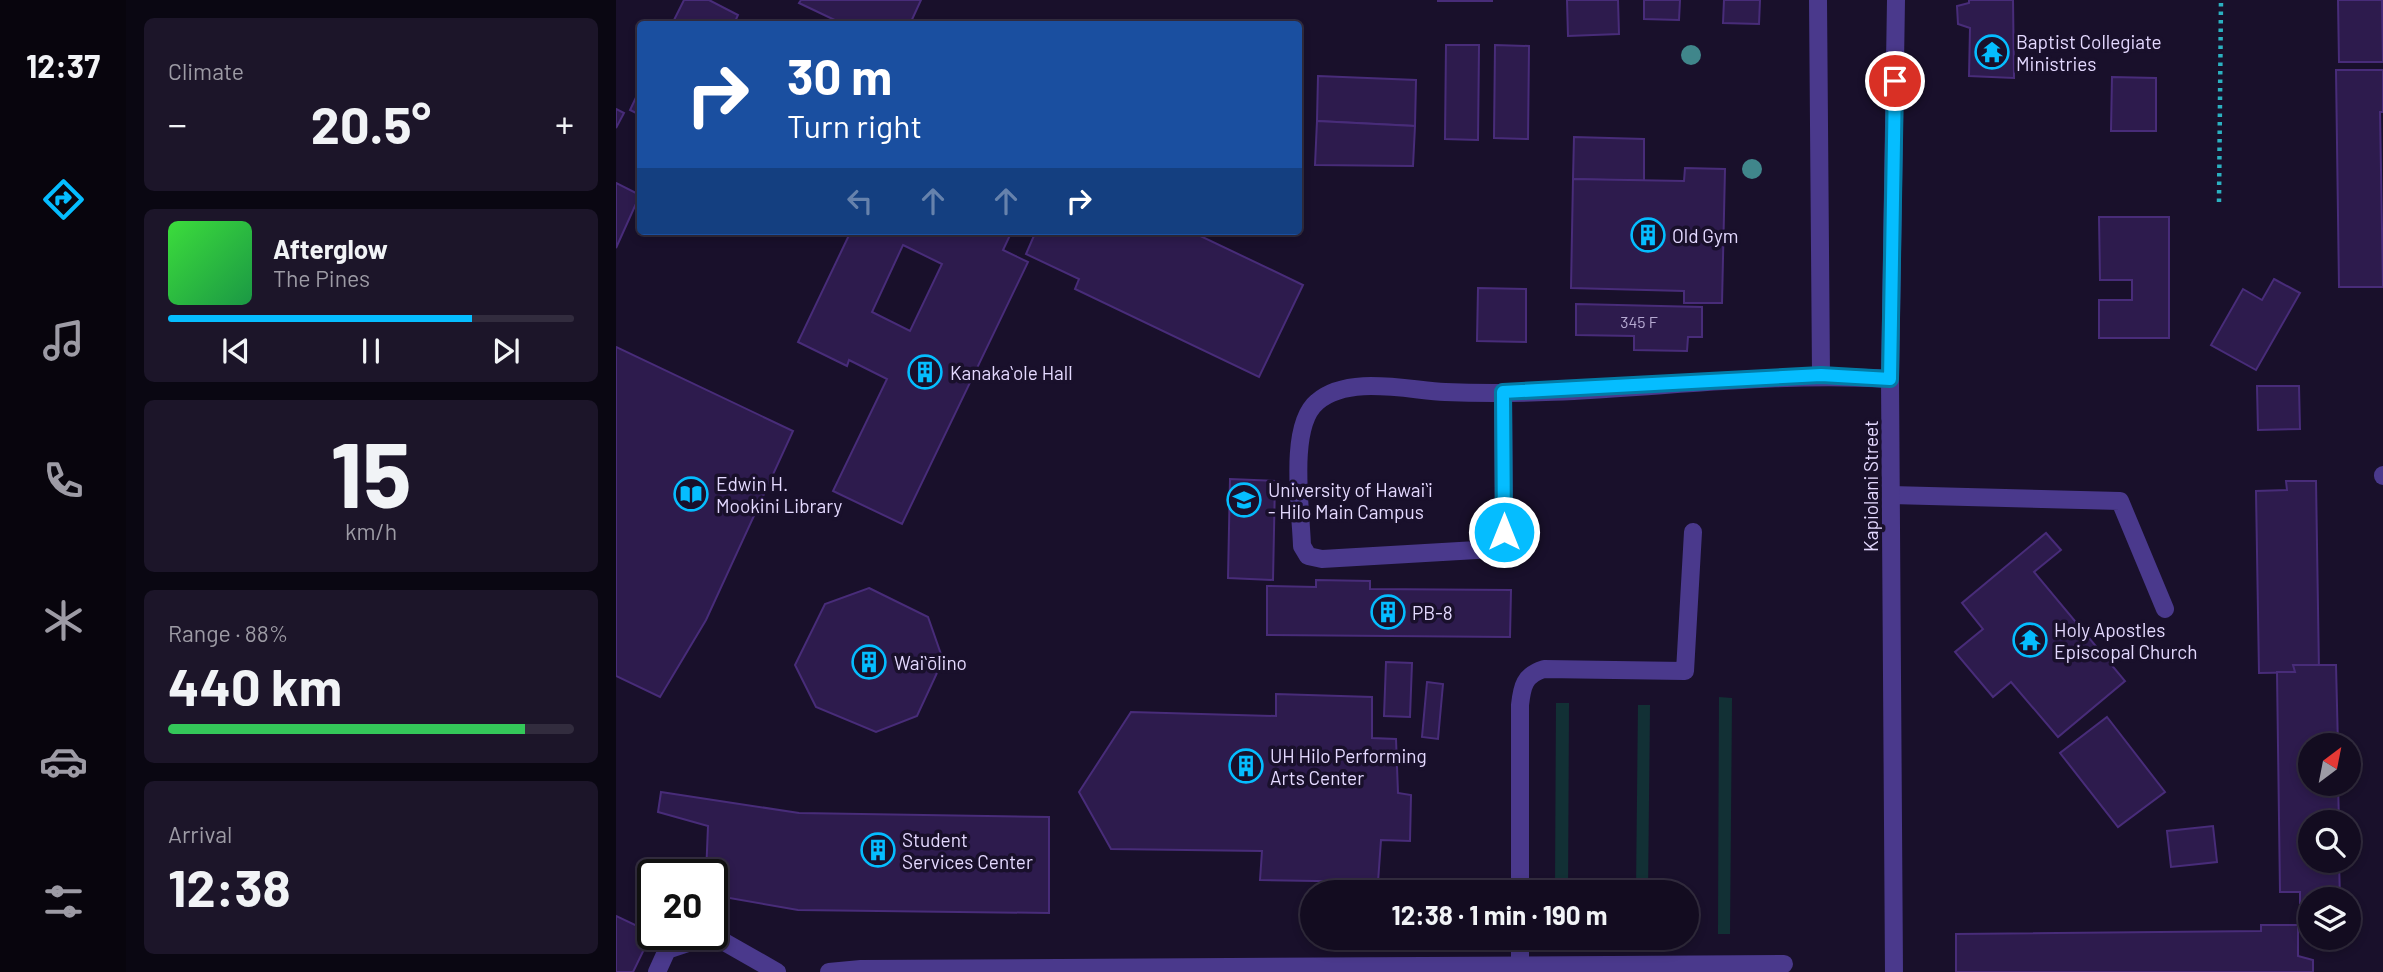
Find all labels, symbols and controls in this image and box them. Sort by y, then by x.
place label: Baptist Collegiate Ministries [2016,30,2162,75]
temple icon: Baptist Collegiate Ministries [1973,33,2011,71]
text: 12:37 [26,46,100,84]
text: 30 m [787,46,892,105]
icon: right [672,49,763,140]
pin [1865,51,1925,111]
text: Climate [168,57,244,85]
icon: arrive [1876,62,1914,100]
text: 20.5° [311,92,431,154]
text: − [168,100,187,146]
text: + [555,100,574,146]
text: Turn right [787,106,922,144]
icon: directions [39,175,88,224]
icon: left [841,182,879,220]
icon: ahead [914,182,952,220]
icon: ahead [987,182,1025,220]
icon: right [1060,182,1098,220]
building icon: Old Gym [1629,216,1667,254]
place label: Old Gym [1672,224,1738,247]
text: Afterglow [273,233,388,264]
text: The Pines [273,264,370,292]
house number: 345 F [1620,312,1658,331]
icon: music [39,316,88,365]
icon: previous [217,332,255,370]
icon: pause [352,332,390,370]
icon: next [487,332,525,370]
building icon: Kanakaʻole Hall [906,353,944,391]
place label: Kanakaʻole Hall [950,361,1073,384]
text: 15 [330,417,412,526]
street label: Kapiolani Street [1859,420,1882,552]
icon: phone [39,456,88,505]
place label: Edwin H. Mookini Library [716,472,843,517]
library icon: Edwin H. Mookini Library [672,475,710,513]
place label: University of Hawaiʻi - Hilo Main Campus [1268,478,1433,523]
school or university icon: University of Hawaiʻi - Hilo Main Campus [1225,481,1263,519]
position arrow [1467,495,1541,569]
text: km/h [345,517,397,545]
building icon: PB-8 [1369,593,1407,631]
icon: climate [39,596,88,645]
place label: PB-8 [1412,601,1453,624]
place label: Holy Apostles Episcopal Church [2054,618,2197,663]
text: Range · 88% [168,619,288,647]
temple icon: Holy Apostles Episcopal Church [2011,621,2049,659]
building icon: Waiʻōlino [850,643,888,681]
place label: Waiʻōlino [894,651,967,674]
text: 440 km [168,654,342,716]
north arrow [2298,733,2361,796]
map controls [2298,733,2361,950]
icon: car [39,737,88,786]
place label: UH Hilo Performing Arts Center [1270,744,1427,789]
building icon: UH Hilo Performing Arts Center [1227,747,1265,785]
button: search [2298,810,2361,873]
text: Arrival [168,820,232,848]
place label: Student Services Center [902,828,1033,873]
building icon: Student Services Center [859,831,897,869]
text: 12:38 [168,855,291,917]
speed limit sign: 20 [637,859,728,950]
icon: filters [39,877,88,926]
button: layers [2298,887,2361,950]
text: 12:38 · 1 min · 190 m [1391,899,1608,930]

